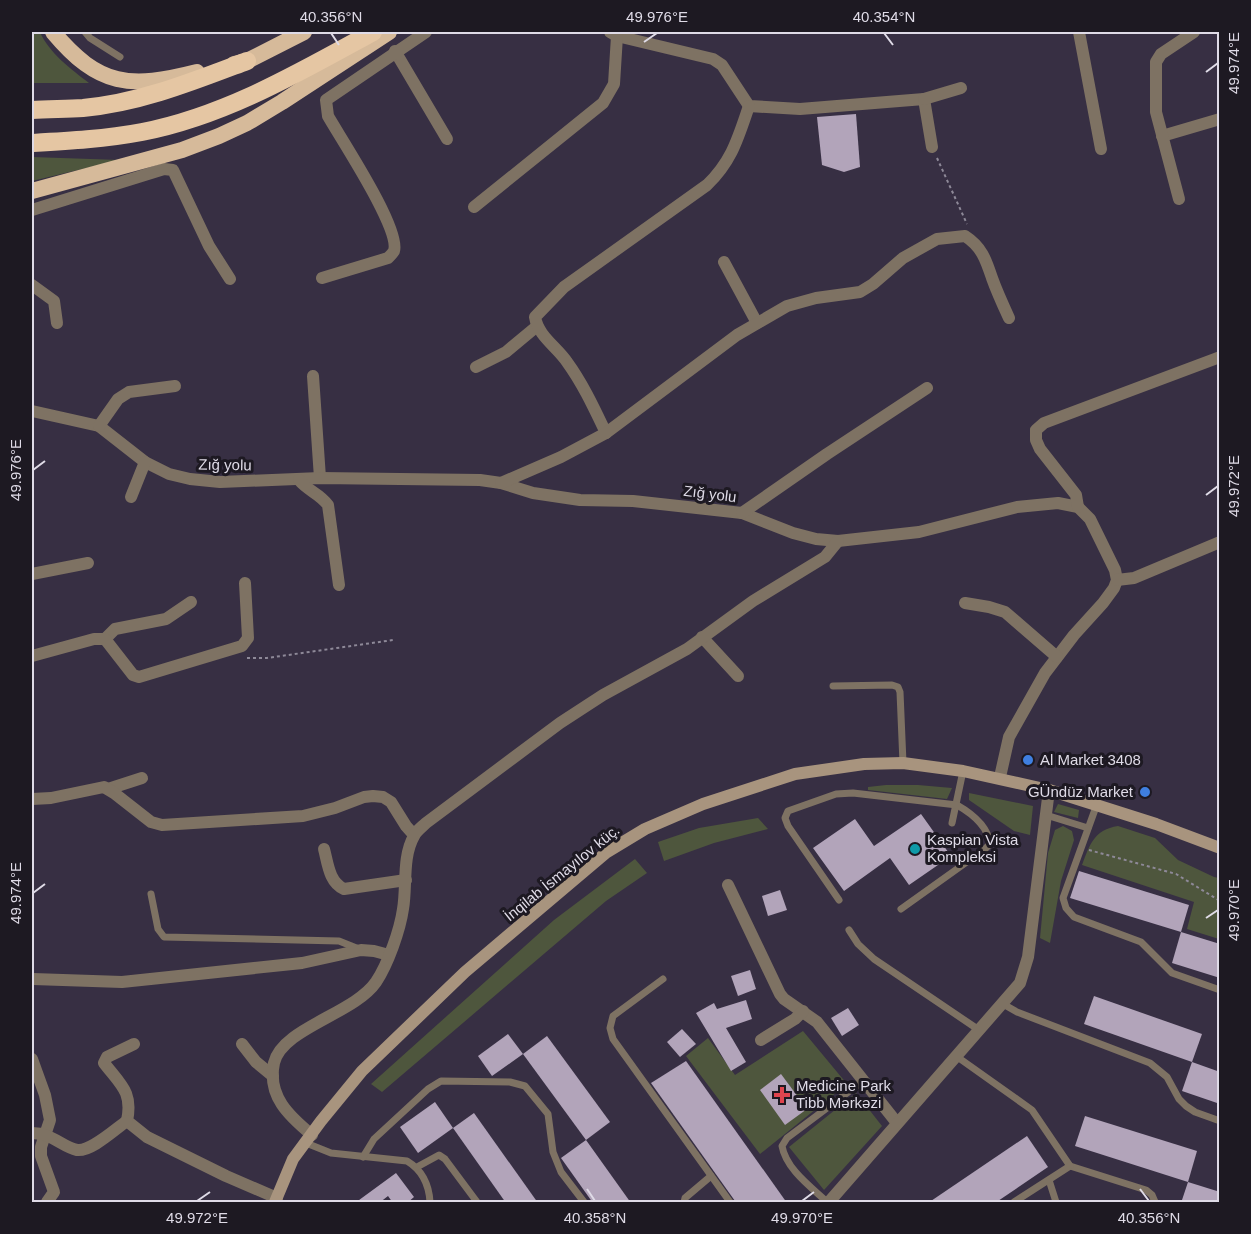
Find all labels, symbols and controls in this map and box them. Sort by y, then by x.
text: 40.356°N [300,8,362,25]
text: 49.976°E [626,8,688,25]
text: 40.354°N [853,8,915,25]
text: 49.974°E [1225,32,1242,94]
text: 49.976°E [7,439,24,501]
text: 49.972°E [1225,455,1242,517]
street label: Zığ yolu [198,456,252,473]
street label: Zığ yolu [683,482,738,505]
place label: Al Market 3408 [1040,751,1141,768]
marker: Al Market 3408 [1021,753,1035,767]
place label: GÜndüz Market [1028,783,1134,800]
marker: GÜndüz Market [1138,785,1152,799]
street label: İnqilab İsmayılov küç. [501,821,623,924]
place label: Kaspian Vista Kompleksi [927,831,1019,865]
marker: Kaspian Vista Kompleksi [908,842,922,856]
text: 49.974°E [7,862,24,924]
text: 49.970°E [1225,879,1242,941]
place label: Medicine Park Tibb Mərkəzi [796,1077,892,1111]
marker: Medicine Park Tibb Mərkəzi [773,1086,791,1104]
text: 49.972°E [166,1209,228,1226]
text: 40.358°N [564,1209,626,1226]
text: 49.970°E [771,1209,833,1226]
text: 40.356°N [1118,1209,1180,1226]

